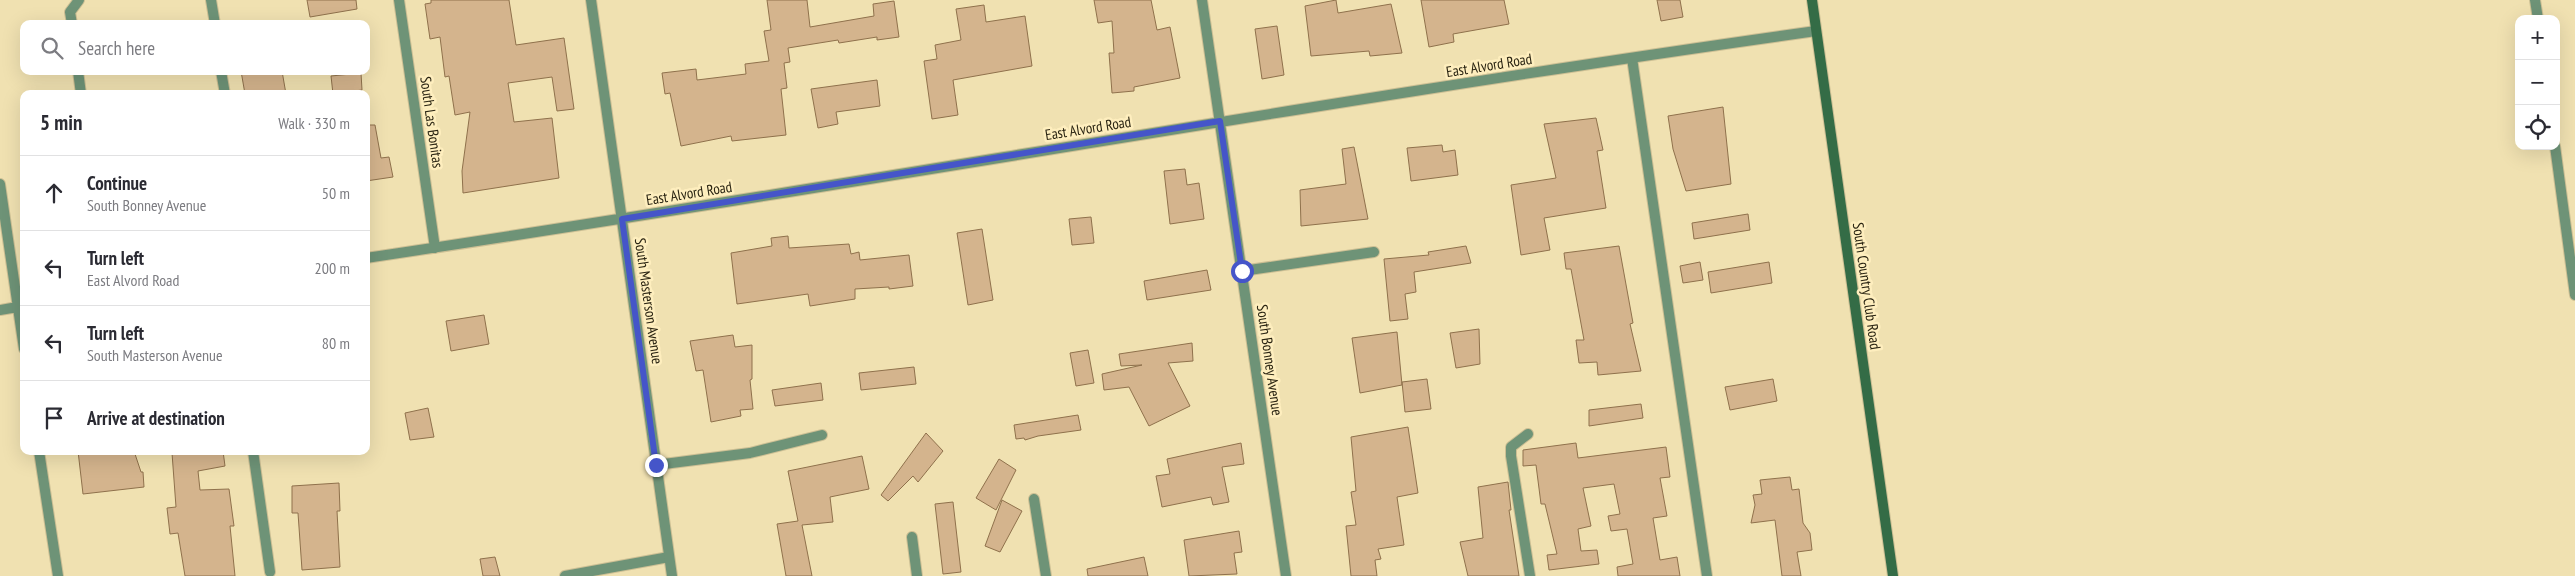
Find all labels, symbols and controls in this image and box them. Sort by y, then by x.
map controls [2515,15,2560,150]
button: + [2515,15,2560,60]
search box [20,20,370,75]
icon: search [38,34,66,62]
text: Search here [78,36,155,60]
street label: East Alvord Road [1445,49,1533,81]
button: − [2515,60,2560,105]
street label: South Las Bonitas [416,75,448,169]
button: locate [2515,105,2560,150]
text: 5 min [40,109,82,136]
street label: East Alvord Road [1044,112,1132,144]
text: Walk · 330 m [278,113,350,133]
text: Continue [87,171,147,195]
street label: East Alvord Road [645,177,733,209]
icon: ahead [40,179,68,207]
text: 50 m [322,183,350,203]
text: South Bonney Avenue [87,195,206,215]
street label: South Country Club Road [1849,221,1885,351]
street label: South Masterson Avenue [631,237,667,365]
text: Turn left [87,246,144,270]
icon: left [40,254,68,282]
text: 200 m [315,258,350,278]
route start [1231,260,1254,283]
text: East Alvord Road [87,270,179,290]
street label: South Bonney Avenue [1253,303,1287,417]
text: Turn left [87,321,144,345]
icon: left [40,329,68,357]
text: 80 m [322,333,350,353]
text: South Masterson Avenue [87,345,223,365]
icon: arrive [40,404,68,432]
text: Arrive at destination [87,406,225,430]
route end [645,454,668,477]

